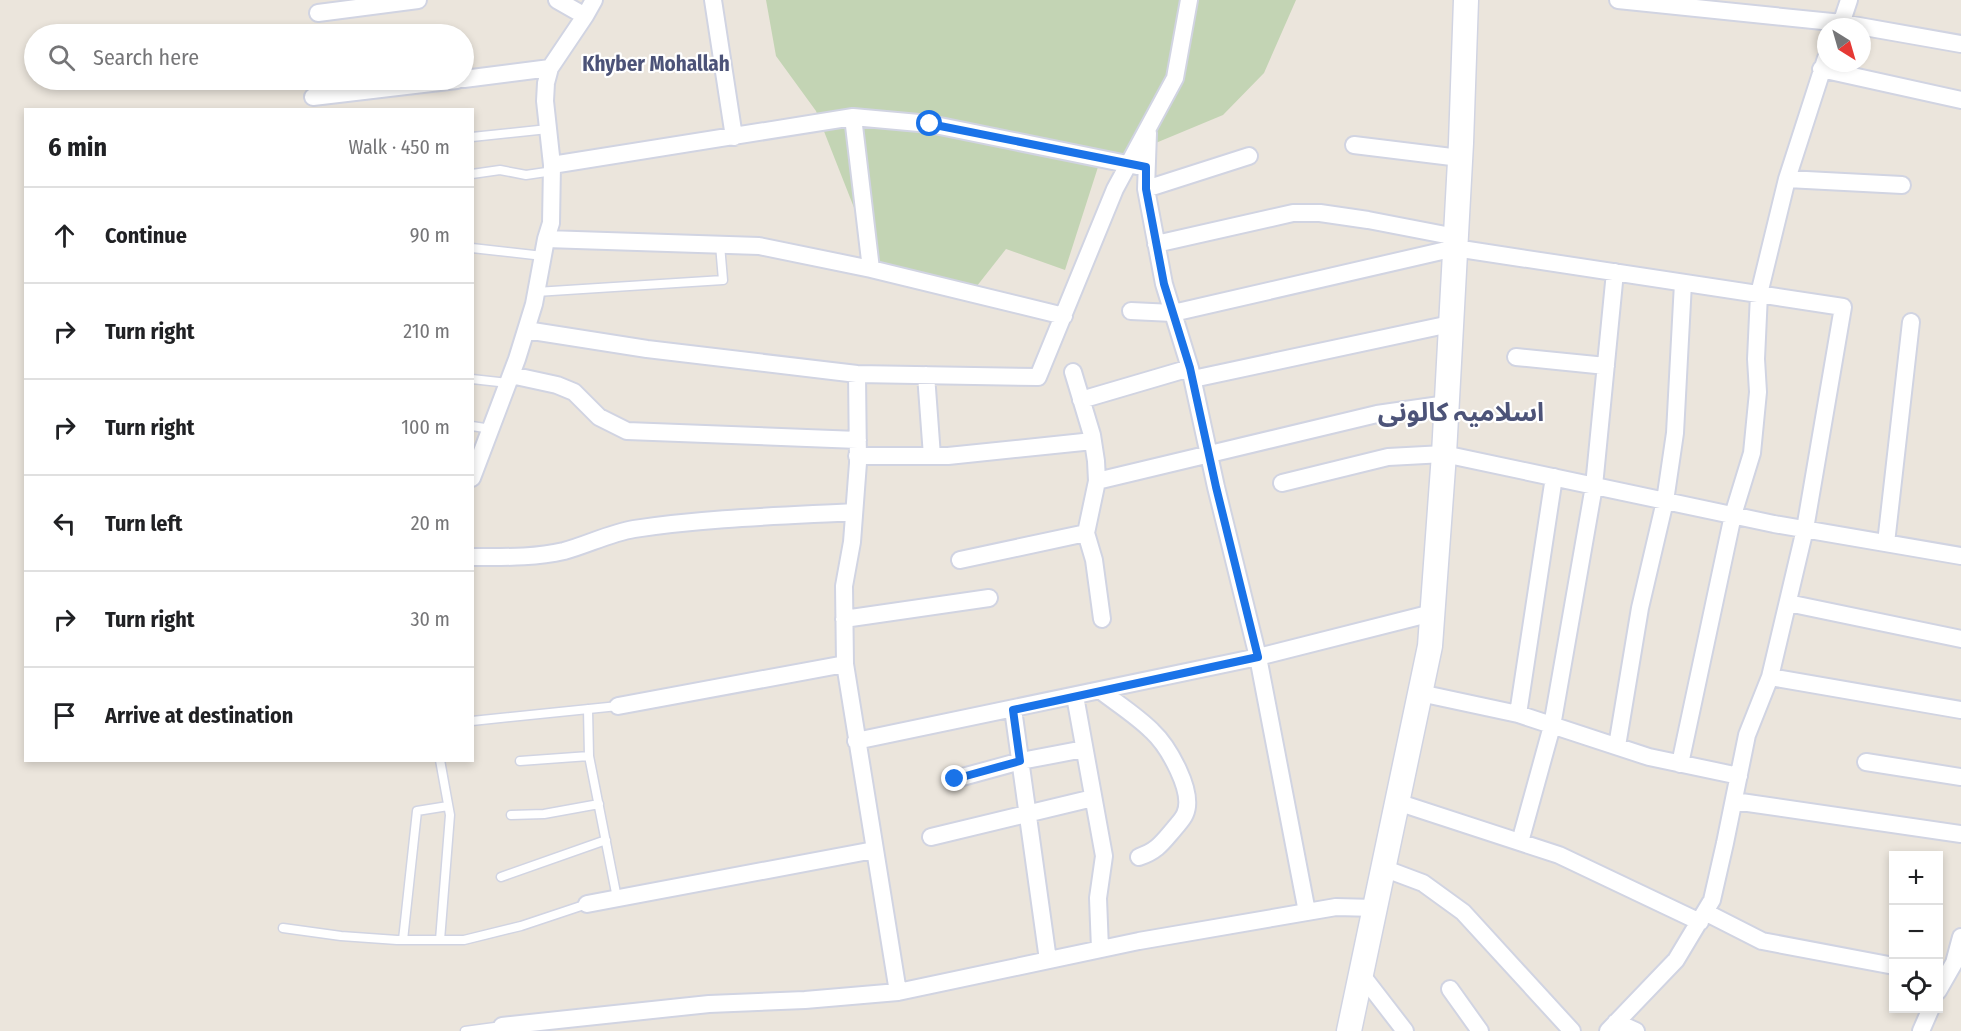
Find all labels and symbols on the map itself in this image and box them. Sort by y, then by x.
north arrow [1817,18,1871,72]
district label: Khyber Mohallah [582,51,730,77]
route start [916,110,942,136]
district label: اسلامیہ کالونی [1378,397,1544,428]
route end [941,765,967,791]

